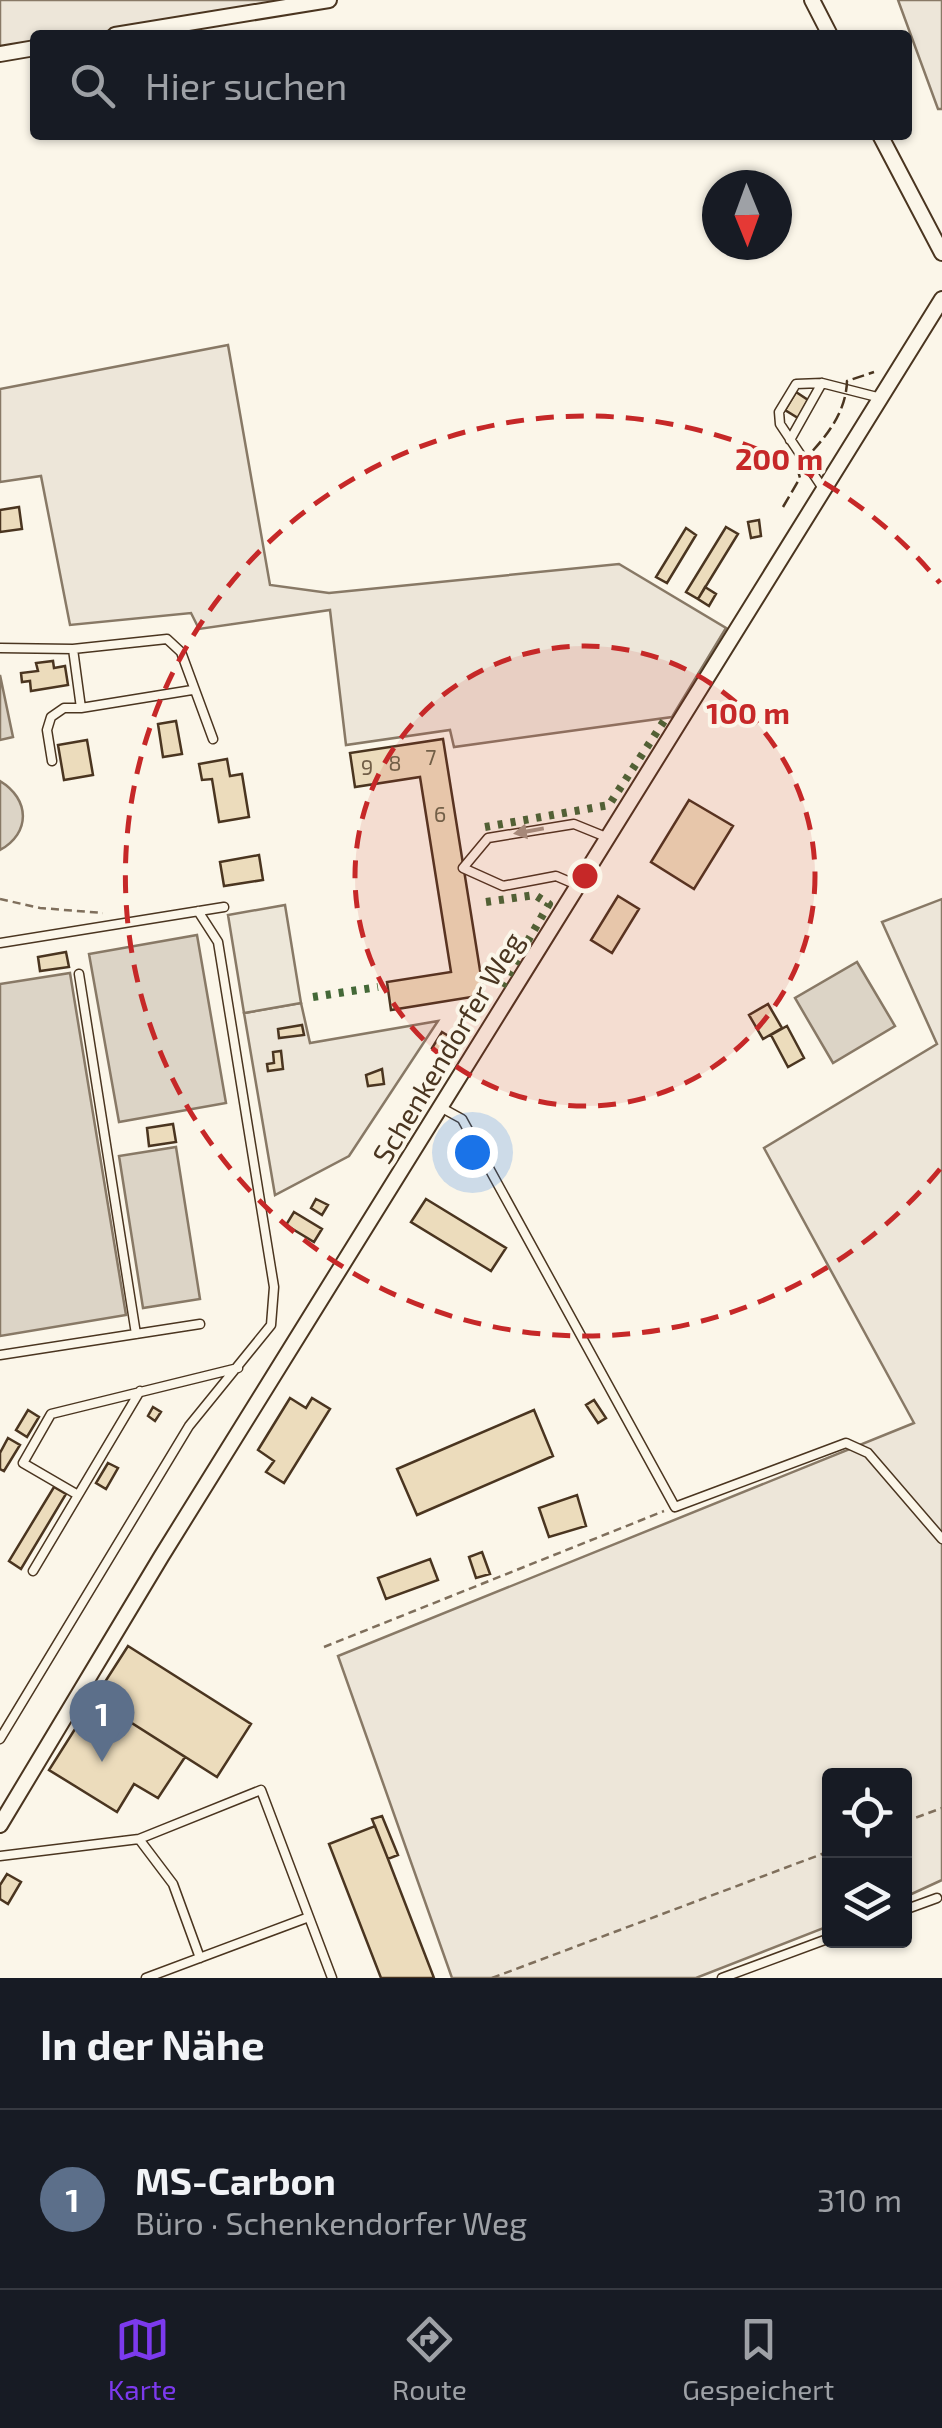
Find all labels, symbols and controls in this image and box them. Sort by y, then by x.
search box [30,30,912,140]
icon: search [65,58,120,113]
text: Hier suchen [145,62,347,108]
north arrow [702,170,792,260]
text: 200 m [735,440,823,476]
text: 100 m [706,694,790,730]
house number: 7 [425,743,437,769]
house number: 8 [388,749,402,775]
house number: 9 [361,753,373,779]
house number: 6 [434,800,446,826]
one-way arrow [513,824,545,839]
centre of rings [567,858,603,894]
street label: Schenkendorfer Weg [365,925,530,1169]
your location [447,1127,498,1178]
pin: 1 [70,1680,134,1762]
map controls [822,1768,912,1948]
button: locate [822,1768,912,1858]
button: layers [822,1858,912,1948]
text: In der Nähe [40,2018,265,2068]
text: MS-Carbon [135,2157,336,2203]
text: 1 [66,2180,79,2218]
text: 310 m [817,2180,902,2218]
text: Büro · Schenkendorfer Weg [135,2203,527,2241]
tab: Karte [108,2312,177,2406]
tab: Route [392,2312,467,2406]
tab: Gespeichert [682,2312,834,2406]

